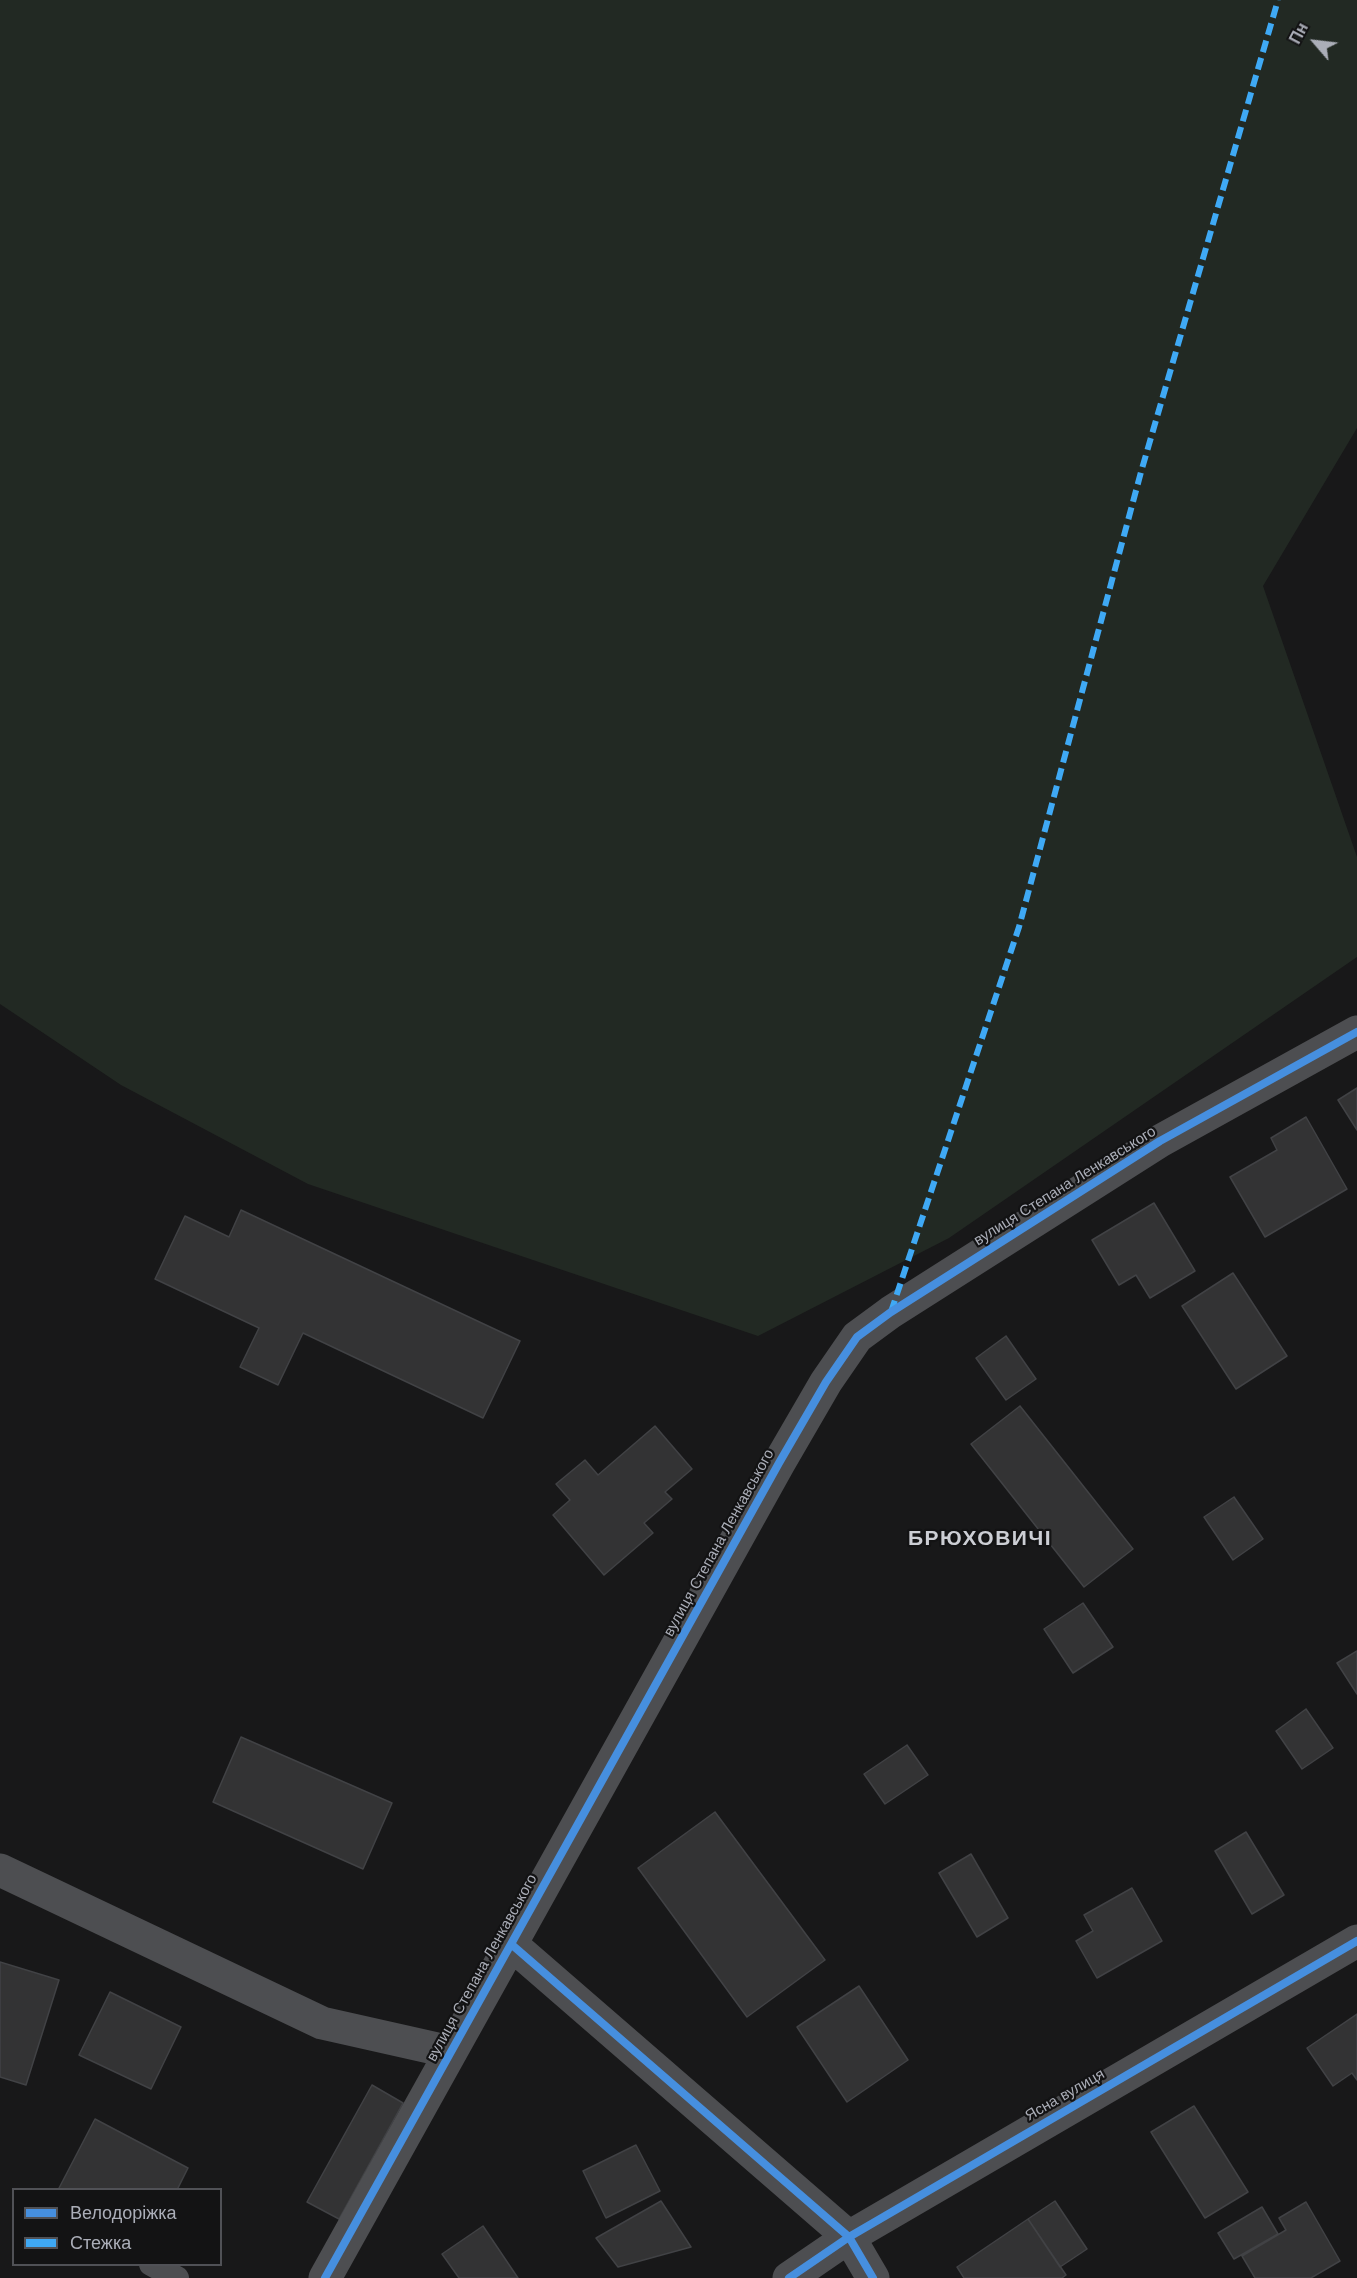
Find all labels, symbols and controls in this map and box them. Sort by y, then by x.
north arrow [1285,12,1345,72]
text: Пн [1285,20,1312,47]
street label: вулиця Степана Ленкавського [971,1122,1159,1250]
street label: вулиця Степана Ленкавського [660,1446,778,1640]
district label: БРЮХОВИЧІ [908,1526,1052,1552]
street label: вулиця Степана Ленкавського [423,1871,541,2065]
street label: Ясна вулиця [1022,2065,1108,2125]
legend [12,2188,222,2266]
text: Велодоріжка [70,2202,177,2223]
text: Стежка [70,2232,131,2253]

